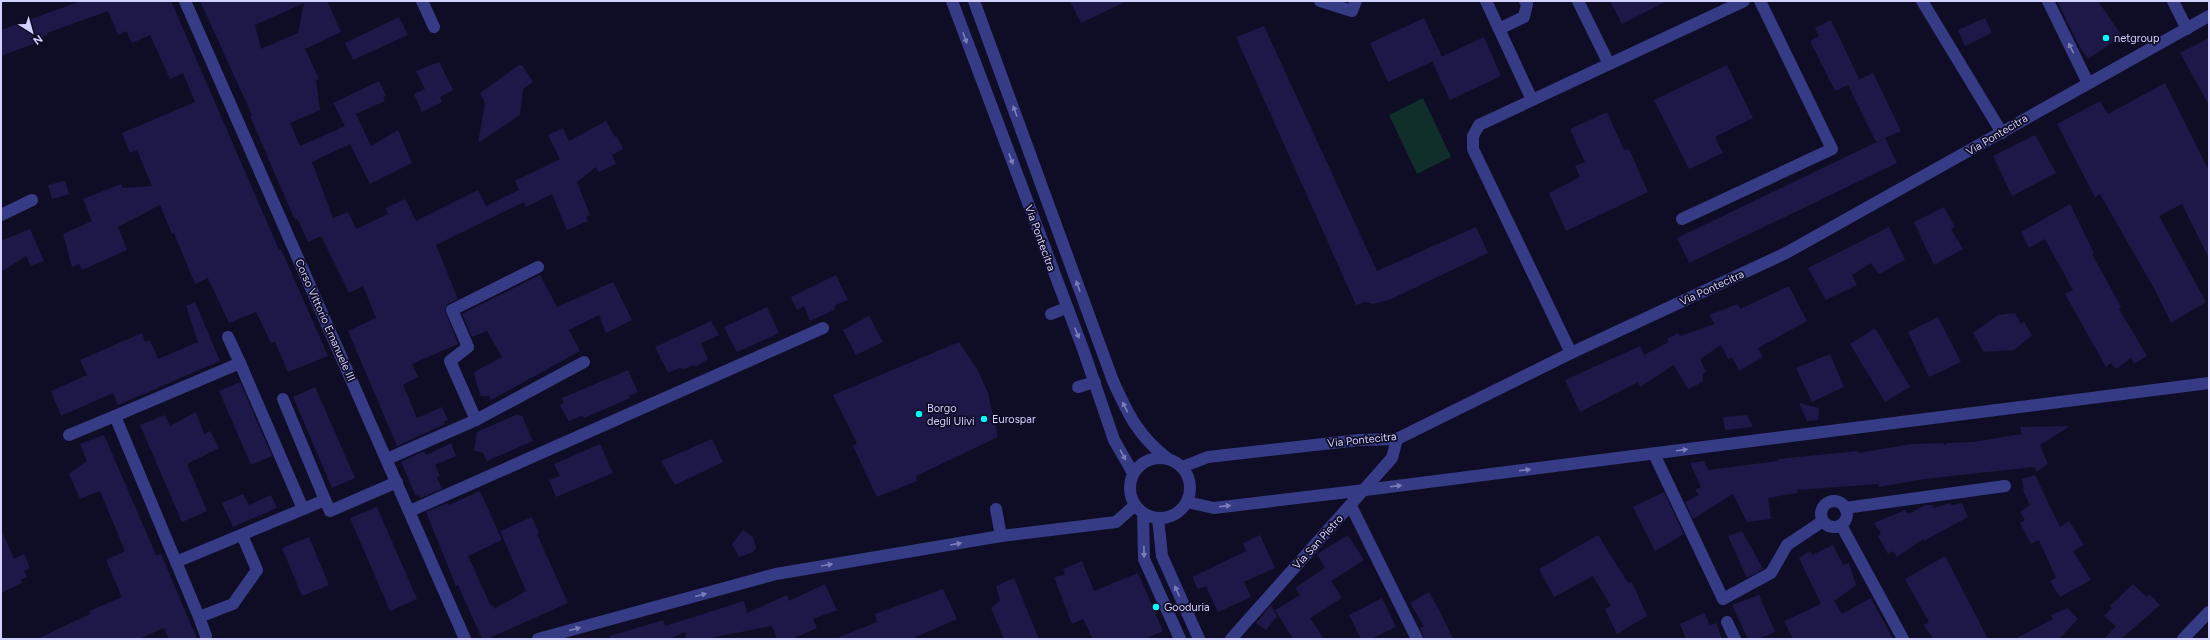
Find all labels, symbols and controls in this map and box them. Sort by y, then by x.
north arrow [12,12,52,52]
text: N [30,32,45,47]
one-way arrow [963,32,969,44]
place label: netgroup [2114,32,2160,45]
marker: netgroup [2101,33,2111,43]
one-way arrow [2068,42,2074,53]
one-way arrow [1011,105,1017,117]
street label: Via Pontecitra [1964,112,2030,158]
one-way arrow [1008,154,1014,166]
street label: Via Pontecitra [1022,203,1058,273]
street label: Corso Vittorio Emanuele III [292,257,358,383]
street label: Via Pontecitra [1678,267,1746,309]
one-way arrow [1075,279,1081,291]
one-way arrow [1074,328,1080,340]
one-way arrow [1122,401,1128,413]
place label: Borgo degli Ulivi [927,402,975,428]
marker: Borgo degli Ulivi [914,409,924,419]
place label: Eurospar [992,413,1036,426]
marker: Eurospar [979,414,989,424]
street label: Via Pontecitra [1327,430,1397,450]
one-way arrow [1676,447,1688,453]
one-way arrow [1119,449,1126,460]
one-way arrow [1519,467,1531,473]
one-way arrow [1390,483,1402,489]
one-way arrow [1219,503,1231,510]
street label: Via San Pietro [1290,512,1346,572]
one-way arrow [949,541,962,547]
one-way arrow [1140,546,1147,558]
one-way arrow [821,562,833,568]
one-way arrow [1174,585,1180,596]
one-way arrow [695,591,707,597]
place label: Gooduria [1164,601,1210,614]
marker: Gooduria [1151,602,1161,612]
one-way arrow [570,626,582,632]

